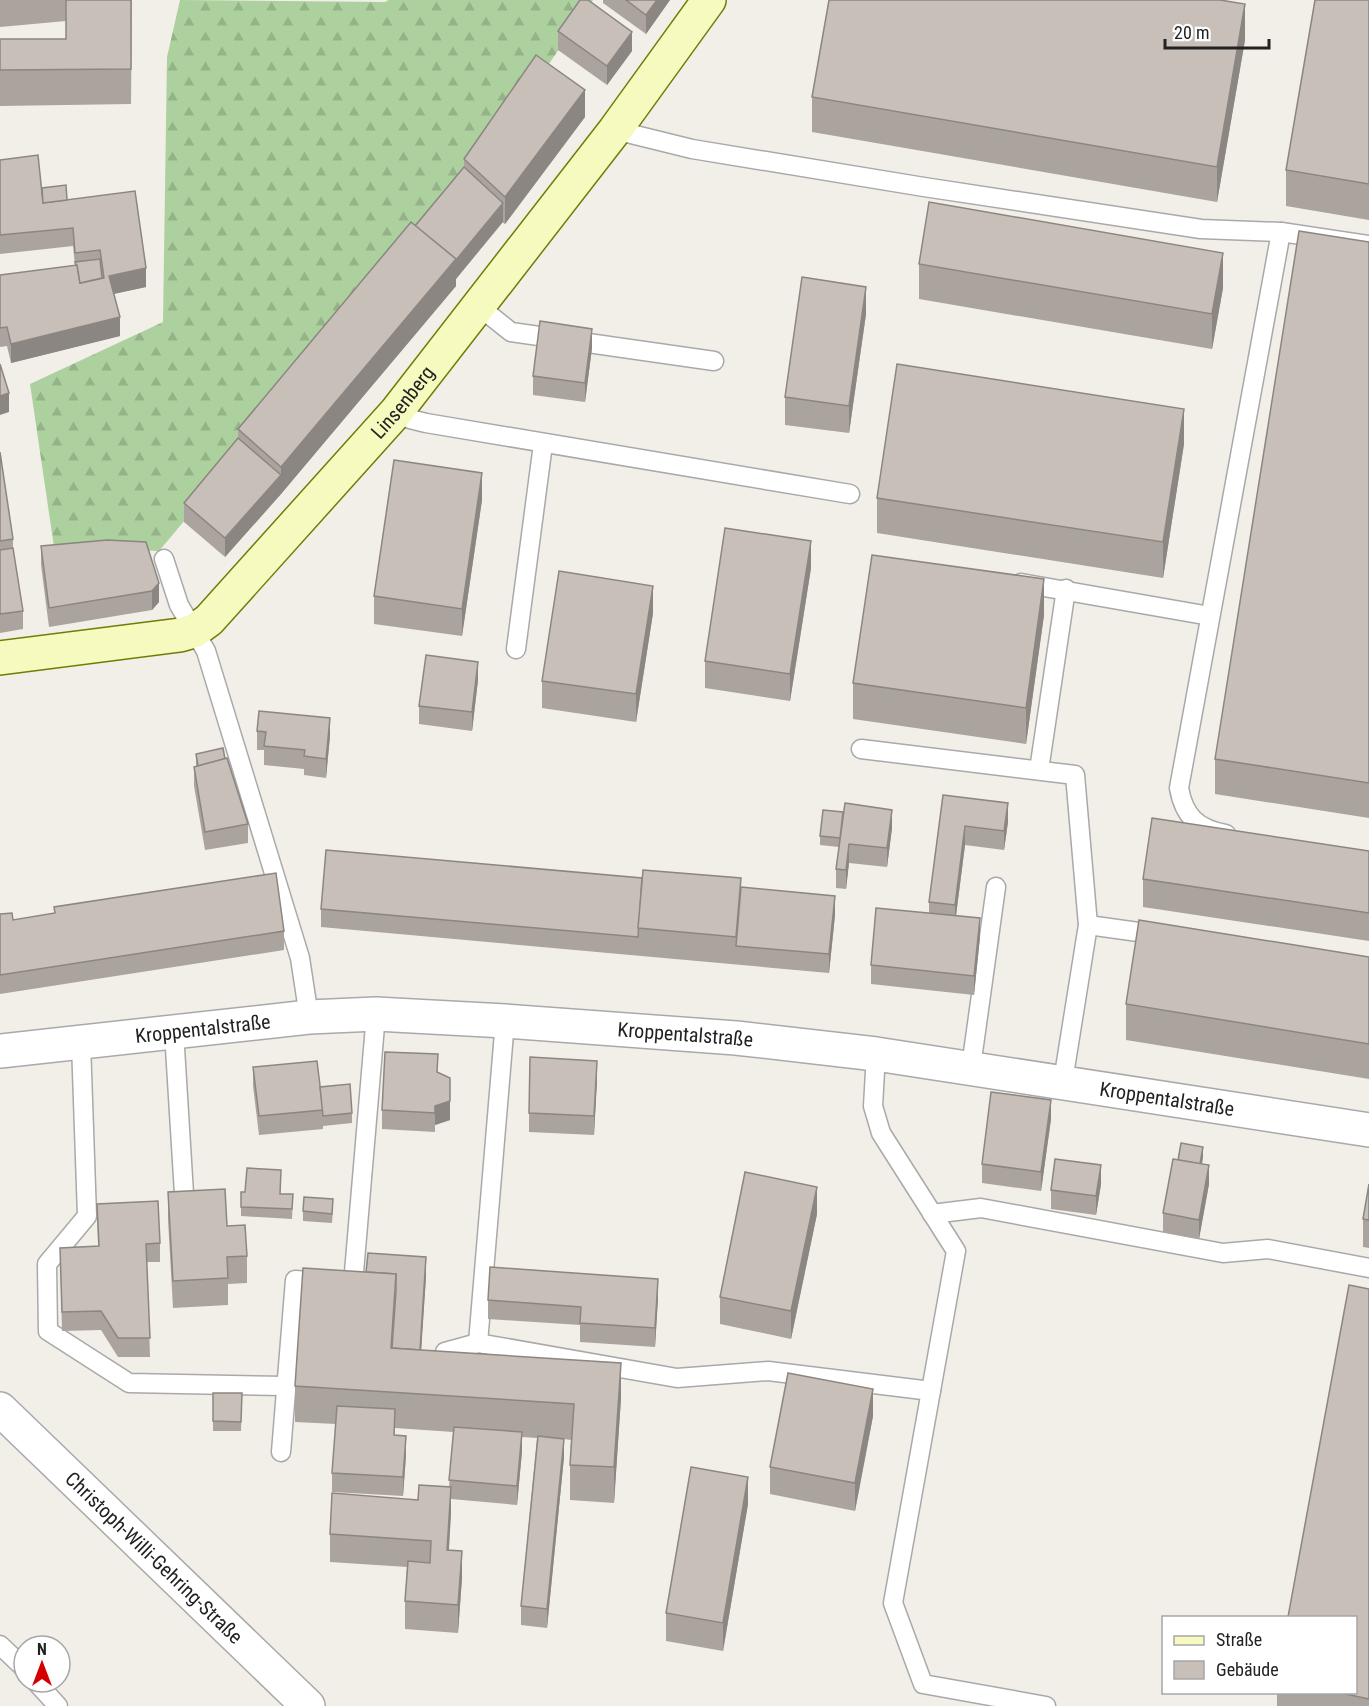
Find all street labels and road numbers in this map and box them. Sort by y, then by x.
street label: Linsenberg [366,361,439,444]
street label: Kroppentalstraße [134,1009,272,1048]
street label: Kroppentalstraße [617,1017,754,1052]
street label: Kroppentalstraße [1098,1077,1236,1121]
street label: Christoph-Willi-Gehring-Straße [60,1467,248,1649]

